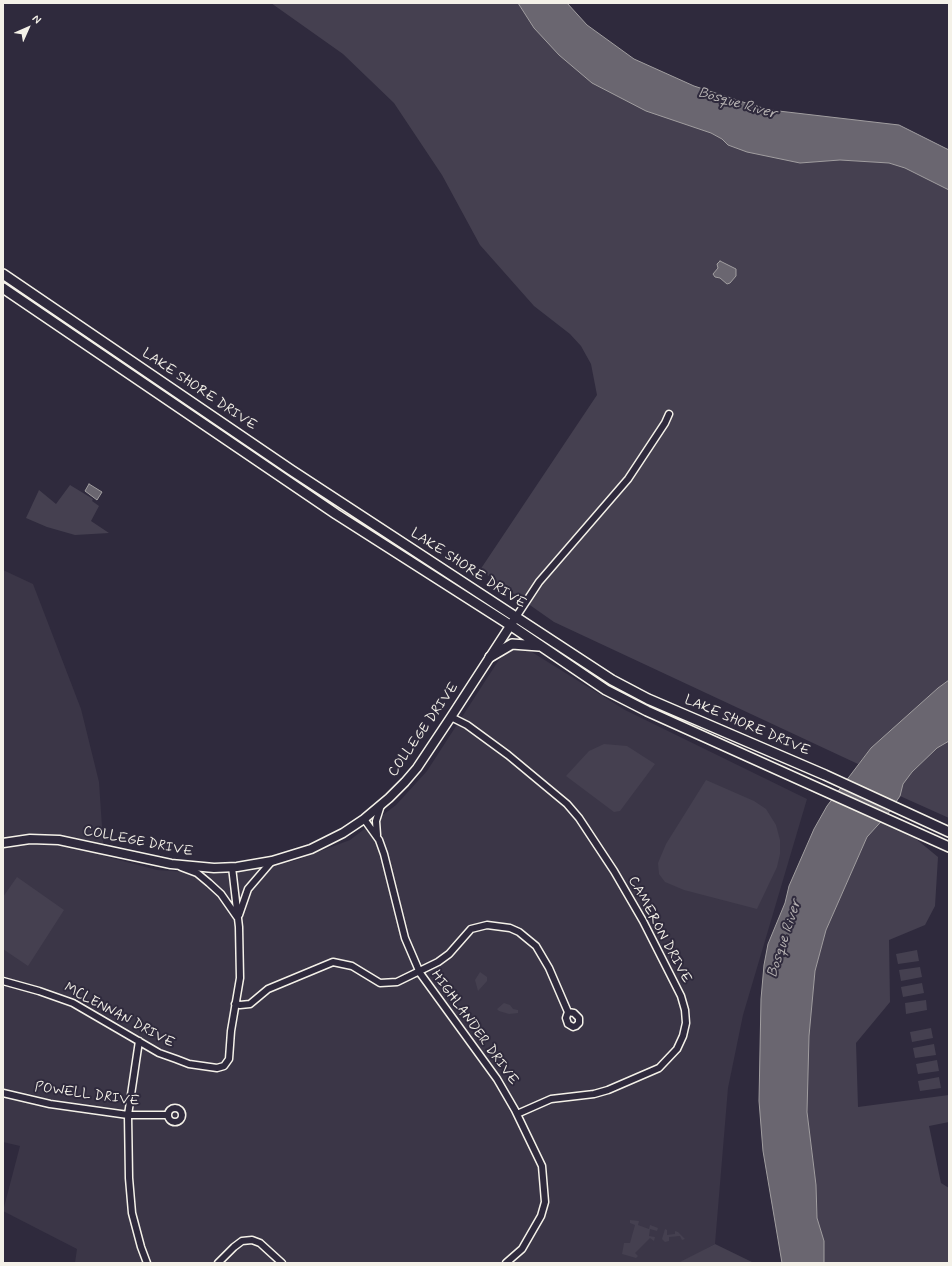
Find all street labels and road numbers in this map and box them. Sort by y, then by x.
street label: LAKE SHORE DRIVE [138,345,260,435]
street label: LAKE SHORE DRIVE [407,525,529,613]
street label: COLLEGE DRIVE [385,680,463,780]
street label: LAKE SHORE DRIVE [682,692,812,760]
street label: COLLEGE DRIVE [82,823,194,861]
street label: CAMERON DRIVE [624,874,694,986]
street label: HIGHLANDER DRIVE [427,967,521,1089]
street label: MCLENNAN DRIVE [61,980,177,1052]
street label: POWELL DRIVE [34,1079,140,1111]

